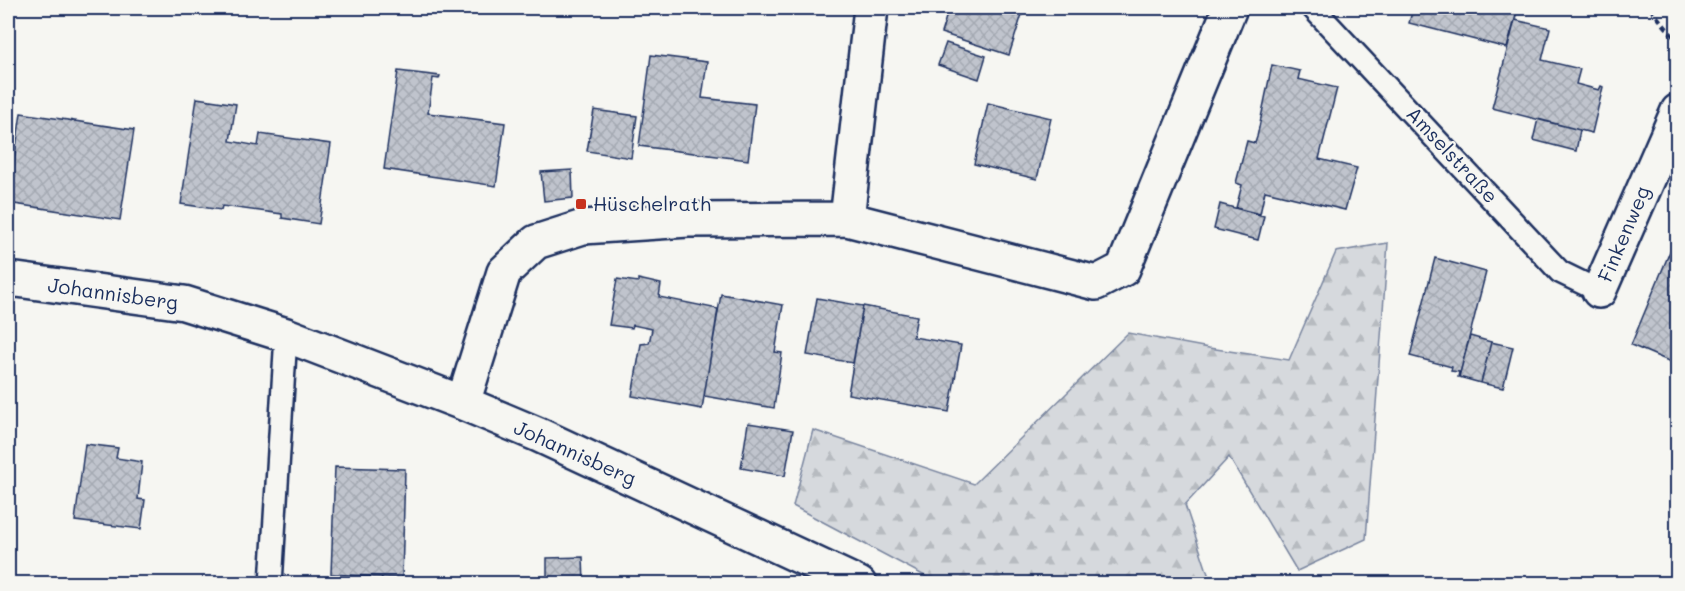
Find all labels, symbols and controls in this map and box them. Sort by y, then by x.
street label: Amselstraße [1401,100,1504,208]
street label: Finkenweg [1591,182,1655,286]
place label: Hüschelrath [593,190,711,216]
marker: Hüschelrath [574,197,588,211]
street label: Johannisberg [46,271,180,315]
street label: Johannisberg [510,413,641,491]

